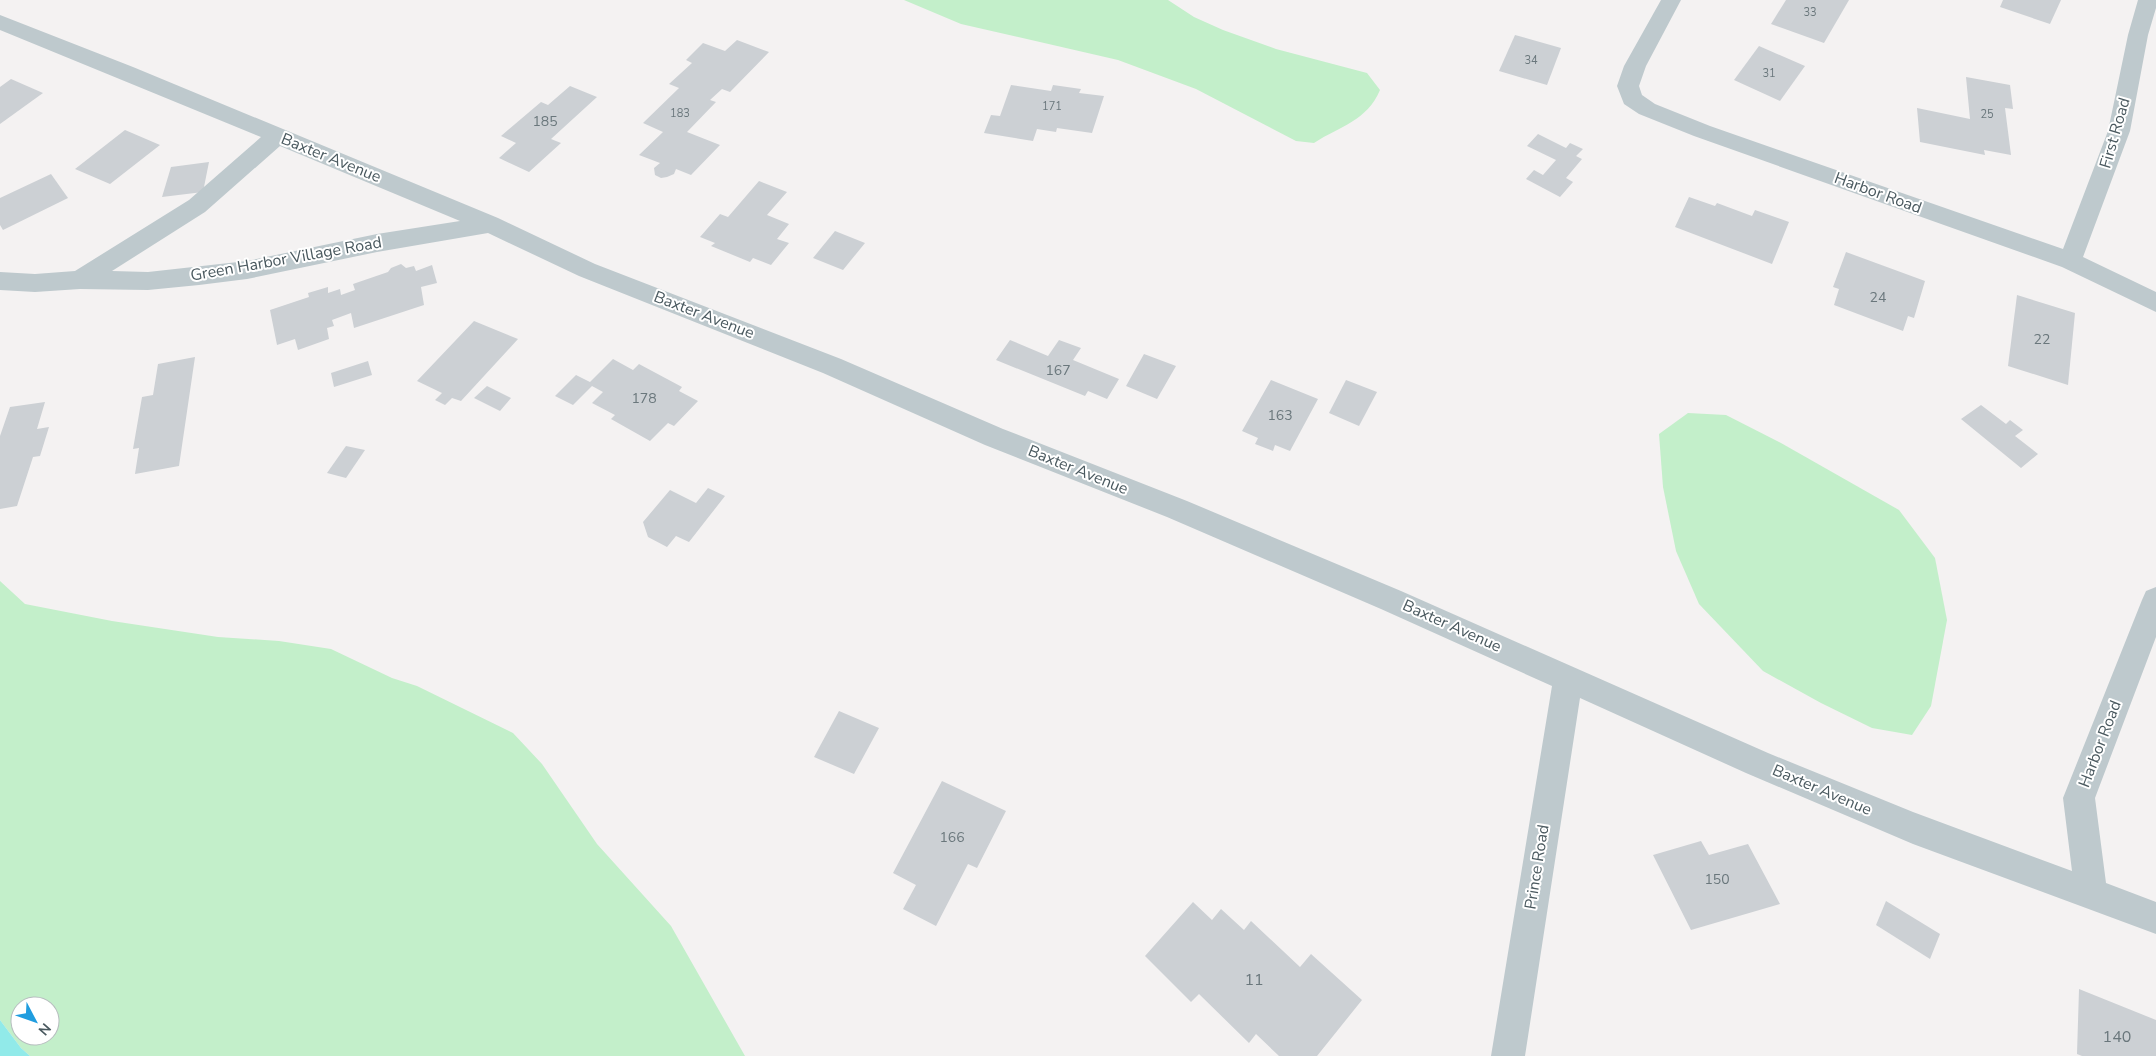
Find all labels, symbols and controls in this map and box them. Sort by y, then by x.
house number: 33 [1803,5,1817,20]
house number: 34 [1524,53,1538,68]
house number: 31 [1762,66,1776,81]
street label: First Road [2094,95,2136,171]
house number: 171 [1042,99,1062,114]
house number: 183 [670,106,690,121]
house number: 25 [1980,107,1994,122]
house number: 185 [532,112,558,131]
street label: Baxter Avenue [278,128,384,188]
street label: Harbor Road [1831,167,1925,219]
street label: Green Harbor Village Road [189,231,383,287]
street label: Baxter Avenue [651,286,757,344]
house number: 24 [1870,288,1886,307]
house number: 22 [2034,330,2050,349]
house number: 167 [1045,361,1071,380]
house number: 178 [631,389,657,408]
house number: 163 [1267,406,1293,425]
street label: Baxter Avenue [1025,440,1131,500]
street label: Baxter Avenue [1399,594,1505,658]
street label: Harbor Road [2073,697,2127,791]
street label: Baxter Avenue [1769,759,1875,821]
street label: Prince Road [1519,823,1555,911]
house number: 166 [939,828,965,847]
house number: 150 [1704,870,1730,889]
house number: 11 [1244,969,1264,991]
north arrow [10,996,60,1046]
text: N [34,1019,55,1039]
house number: 140 [2103,1026,2131,1048]

